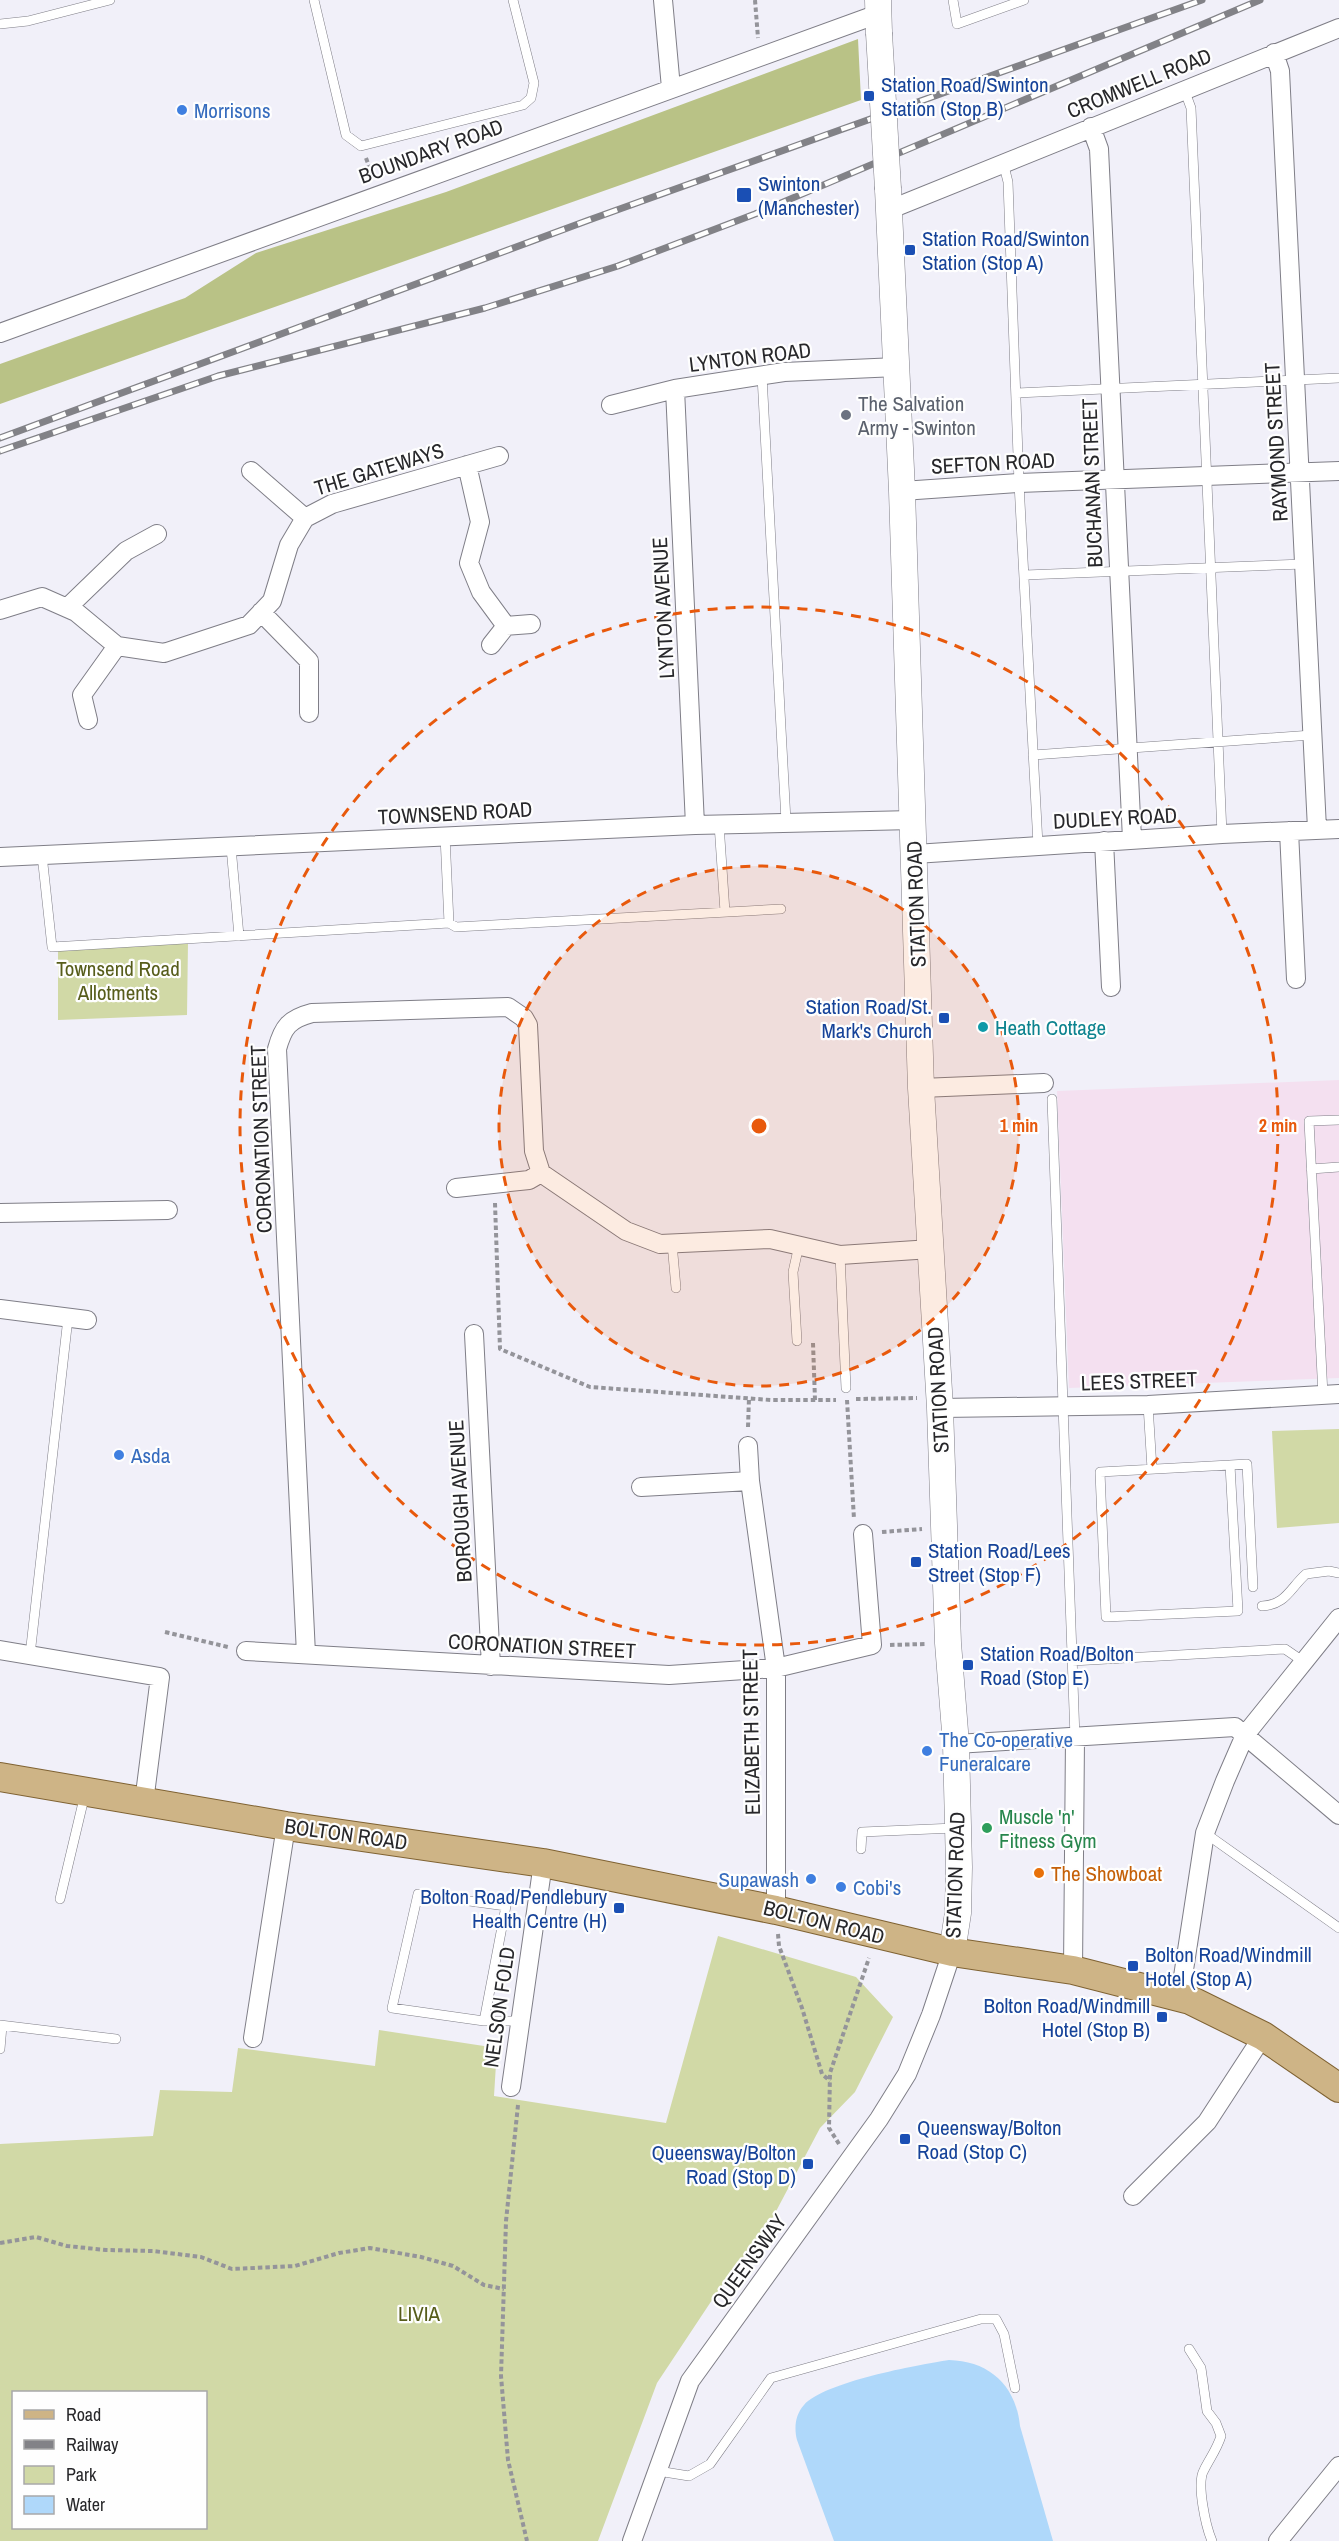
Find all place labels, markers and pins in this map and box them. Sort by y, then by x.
place label: Station Road/Swinton Station (Stop B) [881,70,1049,123]
marker: Station Road/Swinton Station (Stop B) [862,89,876,103]
place label: Morrisons [194,96,271,125]
marker: Morrisons [175,103,189,117]
place label: Swinton (Manchester) [758,169,859,222]
marker: Swinton (Manchester) [735,186,753,204]
place label: Station Road/Swinton Station (Stop A) [922,224,1090,277]
marker: Station Road/Swinton Station (Stop A) [903,243,917,257]
place label: The Salvation Army - Swinton [857,389,976,442]
marker: The Salvation Army - Swinton [839,408,853,422]
place label: Station Road/St. Mark's Church [806,992,932,1045]
marker: Station Road/St. Mark's Church [937,1011,951,1025]
place label: Heath Cottage [995,1013,1106,1042]
marker: Heath Cottage [976,1020,990,1034]
centre of rings [749,1116,769,1136]
place label: Asda [130,1441,171,1470]
marker: Asda [112,1448,126,1462]
place label: Station Road/Lees Street (Stop F) [928,1536,1071,1589]
marker: Station Road/Lees Street (Stop F) [909,1555,923,1569]
place label: Station Road/Bolton Road (Stop E) [980,1639,1134,1692]
marker: Station Road/Bolton Road (Stop E) [961,1658,975,1672]
place label: The Co-operative Funeralcare [939,1725,1073,1778]
marker: The Co-operative Funeralcare [920,1744,934,1758]
place label: Muscle 'n' Fitness Gym [999,1802,1097,1855]
marker: Muscle 'n' Fitness Gym [980,1821,994,1835]
place label: The Showboat [1051,1859,1162,1888]
place label: Supawash [719,1865,799,1894]
marker: The Showboat [1032,1866,1046,1880]
marker: Supawash [804,1872,818,1886]
place label: Cobi's [853,1873,901,1902]
marker: Cobi's [834,1880,848,1894]
place label: Bolton Road/Pendlebury Health Centre (H) [420,1882,607,1935]
marker: Bolton Road/Pendlebury Health Centre (H) [612,1901,626,1915]
place label: Bolton Road/Windmill Hotel (Stop A) [1145,1940,1312,1993]
marker: Bolton Road/Windmill Hotel (Stop A) [1126,1959,1140,1973]
place label: Bolton Road/Windmill Hotel (Stop B) [983,1991,1150,2044]
marker: Bolton Road/Windmill Hotel (Stop B) [1155,2010,1169,2024]
place label: Queensway/Bolton Road (Stop C) [917,2113,1062,2166]
marker: Queensway/Bolton Road (Stop C) [898,2132,912,2146]
place label: Queensway/Bolton Road (Stop D) [651,2138,796,2191]
marker: Queensway/Bolton Road (Stop D) [801,2157,815,2171]

